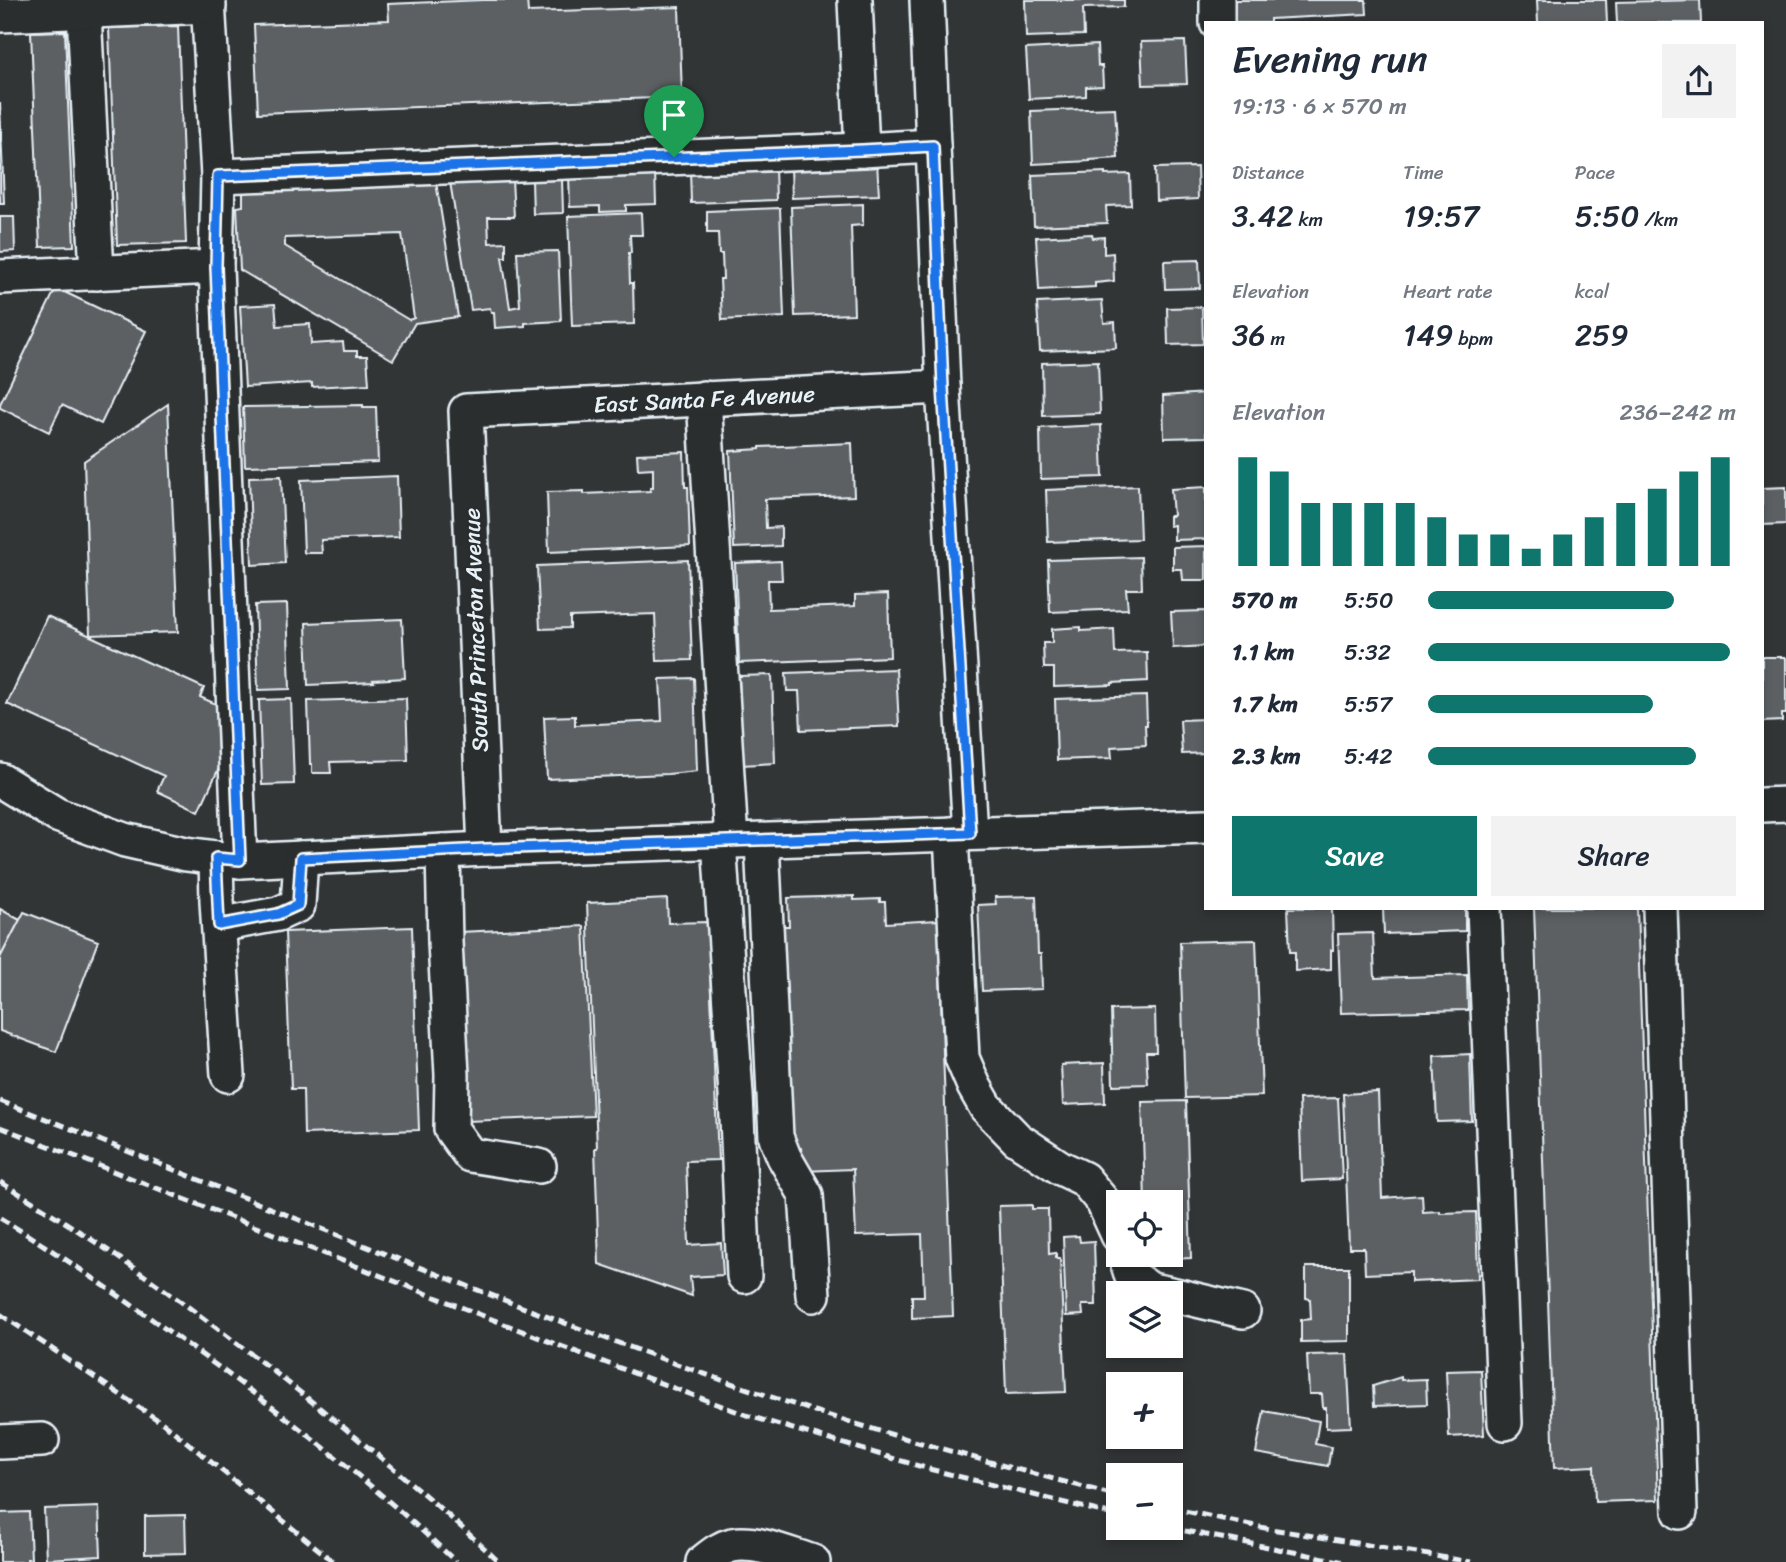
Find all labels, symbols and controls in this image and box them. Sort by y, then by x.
text: Evening run [1232,26,1428,93]
button: share [1662,44,1736,118]
pin [644,85,704,157]
text: 19:13 · 6 × 570 m [1232,86,1407,127]
icon: arrive [655,96,693,134]
text: Distance [1232,156,1304,189]
text: Time [1403,156,1444,189]
text: Pace [1575,156,1615,189]
text: 3.42 [1232,189,1294,243]
text: 19:57 [1403,189,1479,243]
text: 5:50 [1575,189,1639,243]
text: km [1294,203,1323,236]
text: /km [1639,203,1678,236]
text: Elevation [1232,275,1309,308]
text: Heart rate [1403,275,1493,308]
text: kcal [1575,275,1609,308]
text: 36 [1232,308,1266,362]
text: 149 [1403,308,1453,362]
text: 259 [1575,308,1629,362]
text: m [1266,322,1285,355]
text: bpm [1453,322,1493,355]
street label: East Santa Fe Avenue [593,373,816,425]
text: Elevation [1232,392,1325,433]
text: 236–242 m [1619,392,1736,433]
street label: South Princeton Avenue [451,507,501,753]
text: 570 m [1232,580,1297,621]
text: 5:50 [1344,580,1394,621]
text: 1.1 km [1232,632,1295,673]
text: 5:32 [1344,632,1391,673]
text: 1.7 km [1232,684,1298,725]
text: 5:57 [1344,684,1392,725]
text: 2.3 km [1232,736,1301,777]
text: 5:42 [1344,736,1393,777]
button: Save [1232,816,1477,896]
button: Share [1491,816,1736,896]
map controls [1106,1190,1183,1540]
button: locate [1106,1190,1183,1267]
button: layers [1106,1281,1183,1358]
button: + [1106,1372,1183,1449]
button: − [1106,1463,1183,1540]

